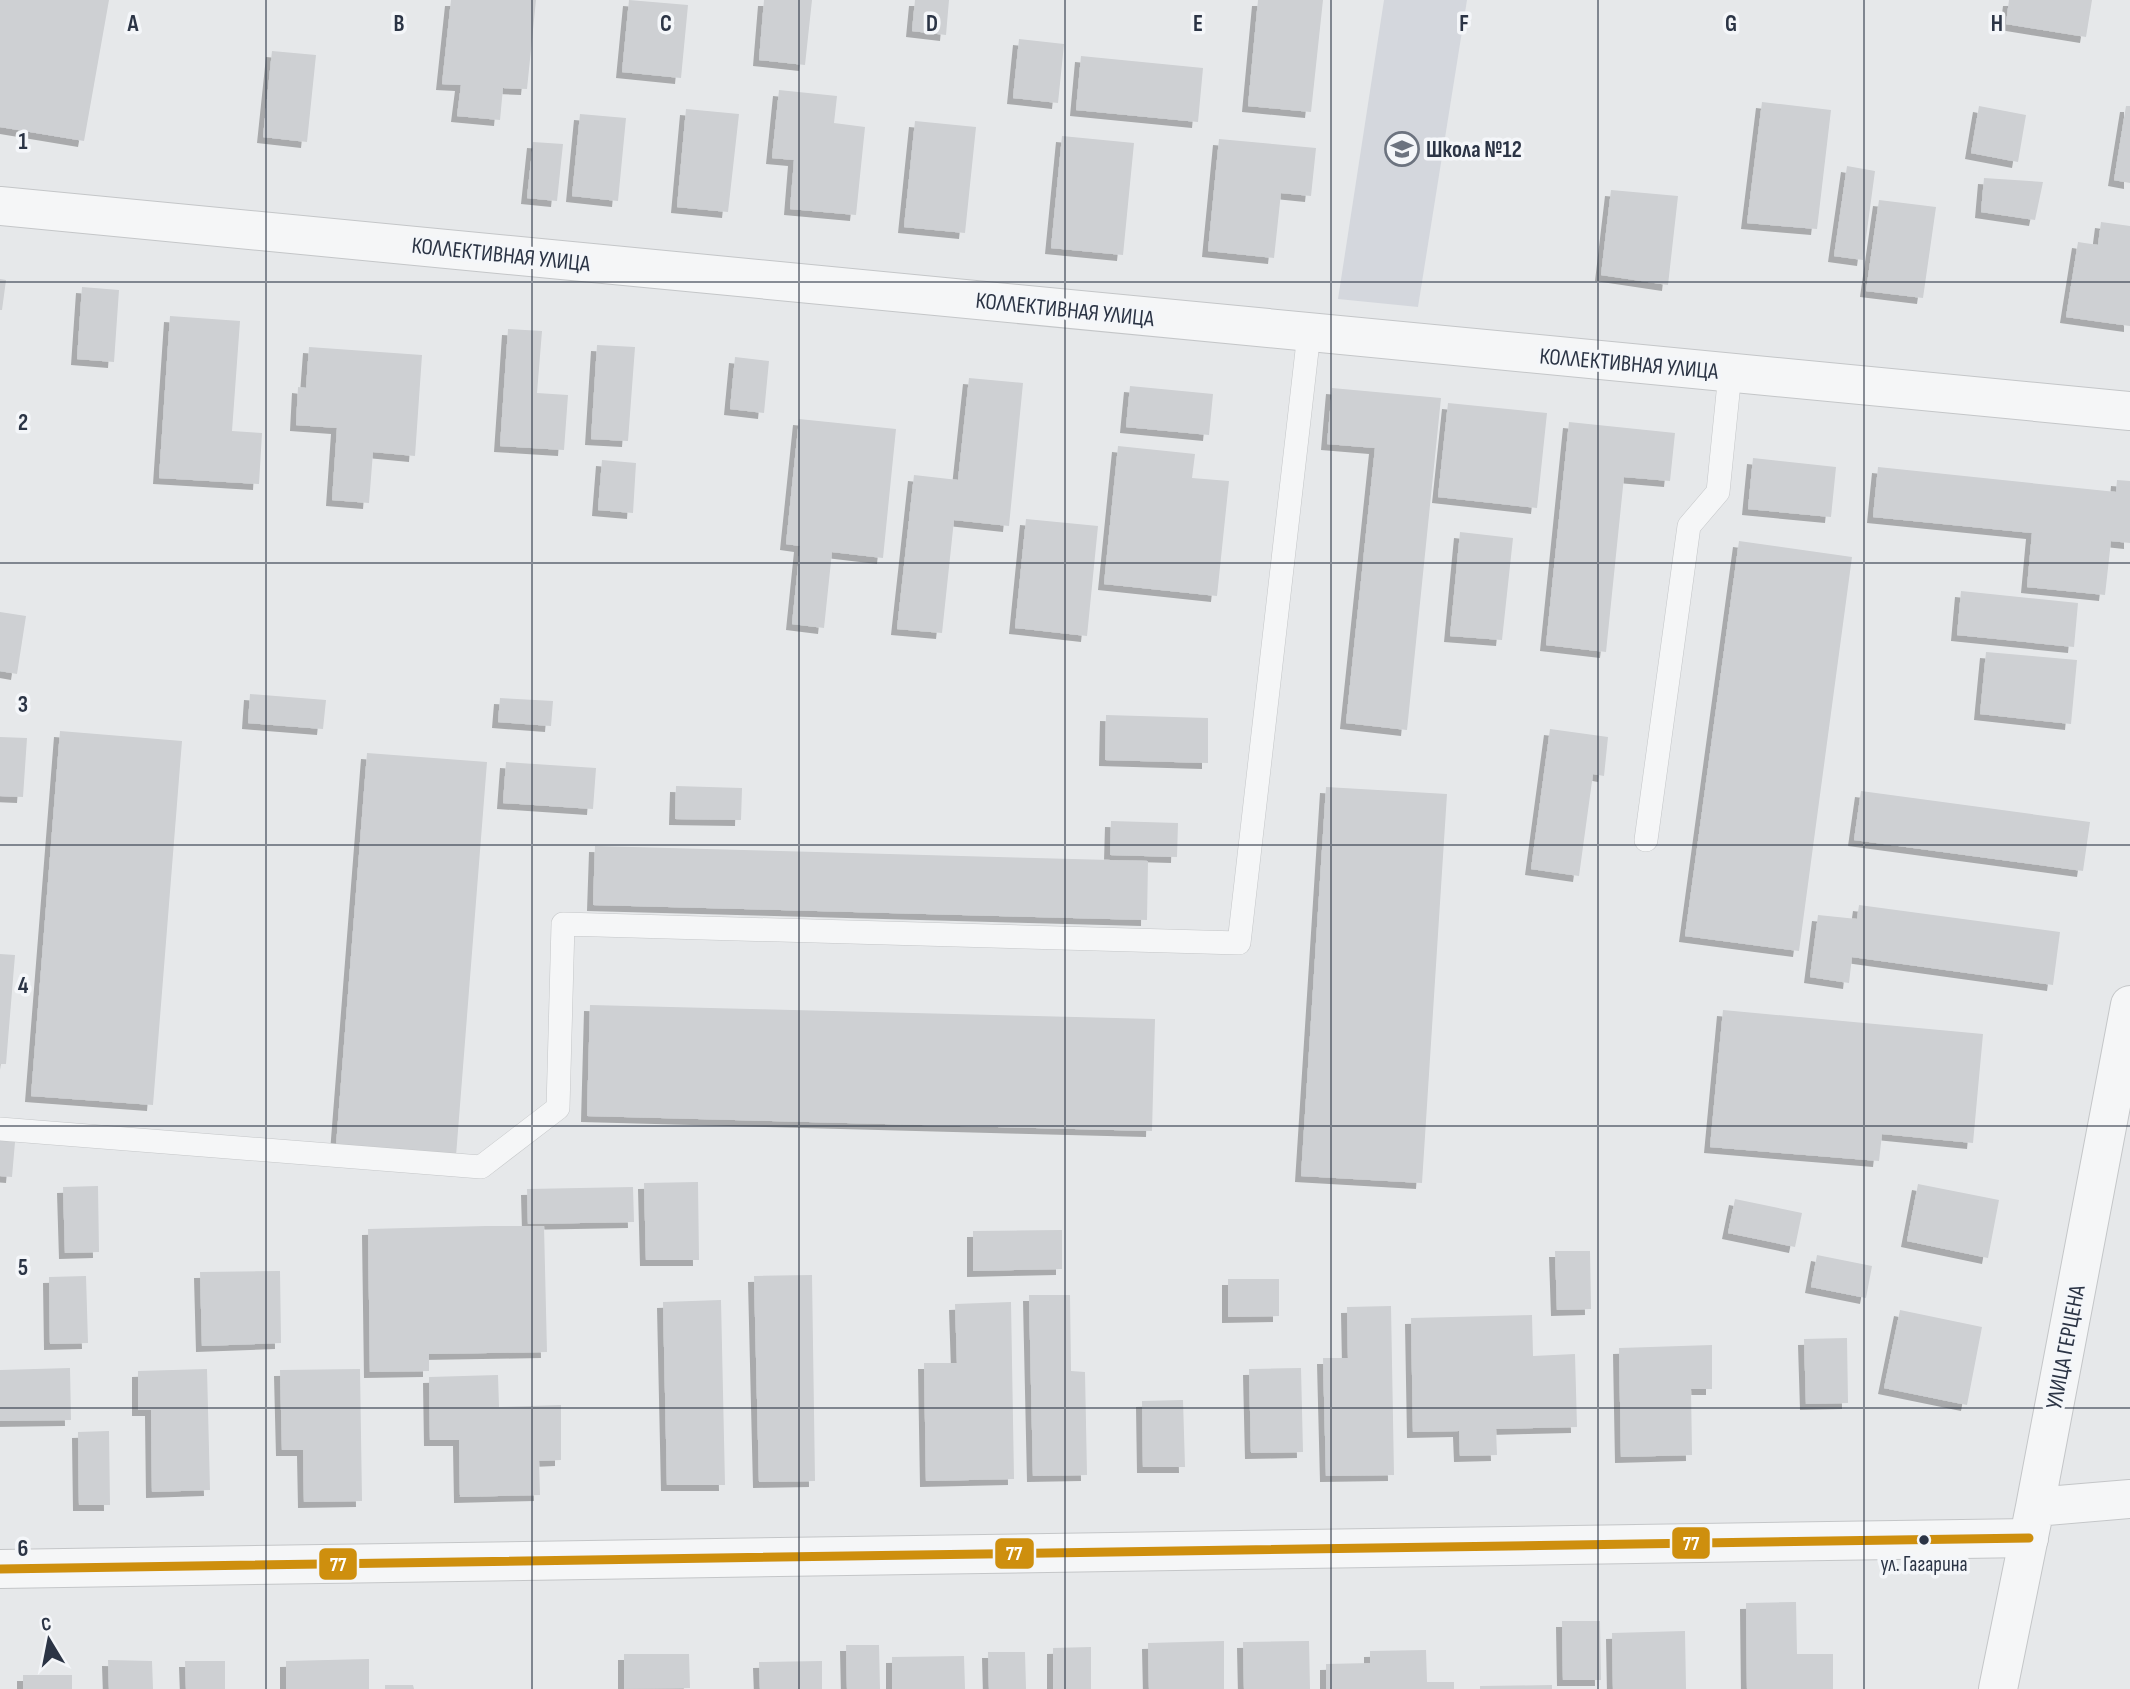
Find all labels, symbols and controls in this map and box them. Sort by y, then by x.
text: A [127,10,140,38]
text: B [394,10,405,38]
text: C [660,10,672,38]
text: D [926,10,938,38]
text: E [1193,10,1203,38]
text: F [1459,10,1469,38]
text: G [1725,10,1737,38]
text: H [1991,10,2003,38]
text: 1 [18,128,28,156]
school or university icon: Школа №12 [1383,130,1421,168]
place label: Школа №12 [1426,136,1522,164]
street label: КОЛЛЕКТИВНАЯ УЛИЦА [410,232,592,278]
street label: КОЛЛЕКТИВНАЯ УЛИЦА [974,287,1156,333]
street label: КОЛЛЕКТИВНАЯ УЛИЦА [1538,342,1720,386]
text: 2 [18,409,28,437]
text: 3 [18,691,28,719]
text: 4 [18,972,29,1000]
text: 5 [18,1254,28,1282]
street label: УЛИЦА ГЕРЦЕНА [2040,1283,2092,1412]
line badge: 77 [1671,1526,1711,1560]
text: 77 [1683,1533,1700,1556]
marker: ул. Гагарина [1917,1533,1931,1547]
text: 6 [18,1535,28,1563]
line badge: 77 [994,1537,1035,1570]
text: 77 [1006,1543,1023,1566]
line badge: 77 [318,1547,358,1581]
place label: ул. Гагарина [1880,1552,1968,1577]
text: 77 [330,1554,347,1577]
north arrow [14,1605,84,1675]
text: С [40,1613,53,1637]

